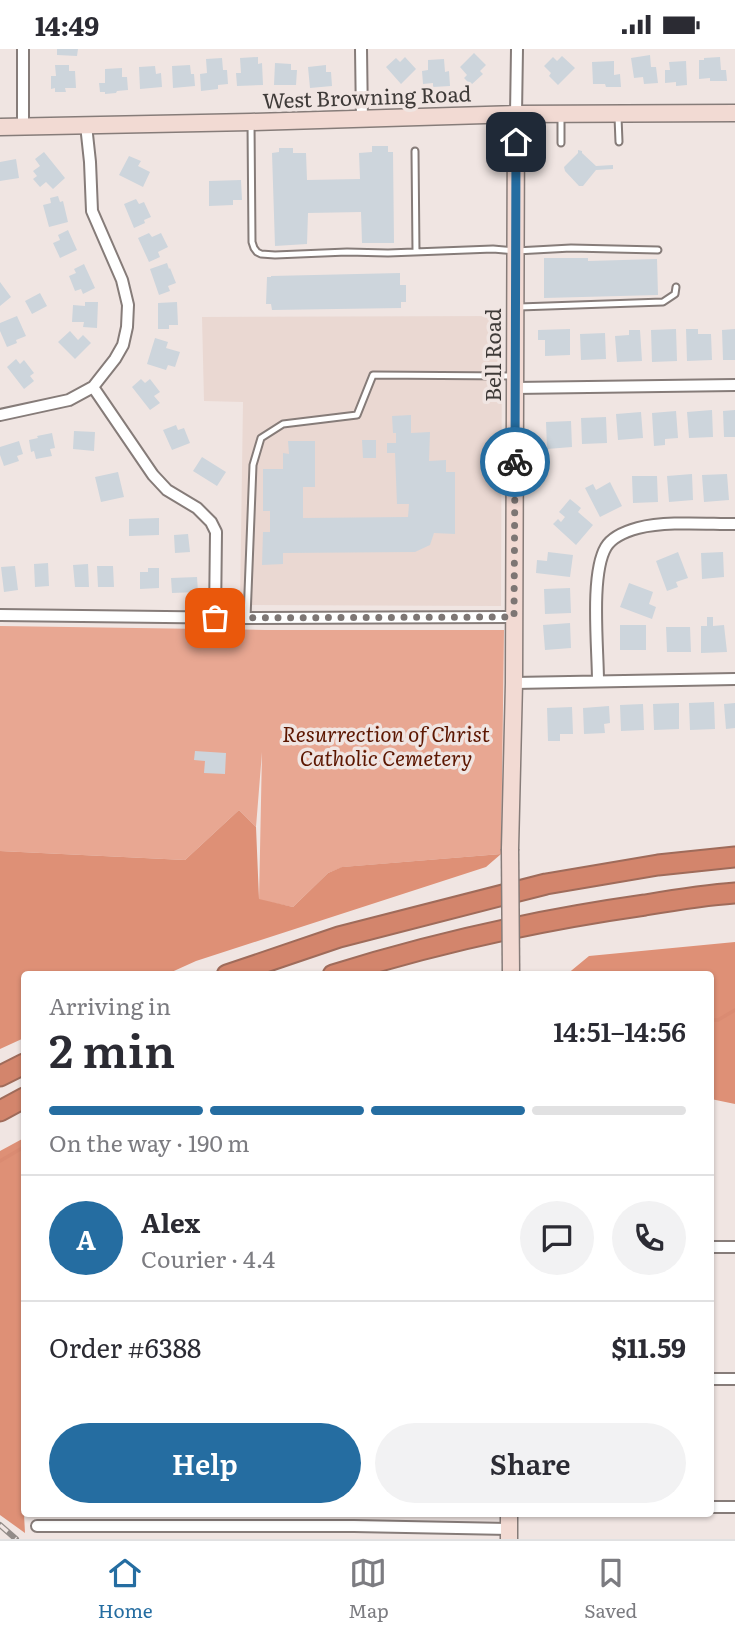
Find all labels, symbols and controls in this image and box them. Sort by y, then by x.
text: 14:49 [35,5,99,44]
street label: West Browning Road [262,76,472,115]
pin [486,112,546,172]
icon: home [497,123,535,161]
street label: Bell Road [476,308,507,402]
courier [480,427,550,497]
icon: bike [496,443,534,481]
pin [185,588,245,648]
icon: bag [196,599,234,637]
park label: Resurrection of Christ Catholic Cemetery [282,717,490,772]
text: Arriving in [49,988,171,1022]
text: 14:51–14:56 [553,1011,686,1050]
text: 2 min [49,1014,175,1082]
text: On the way · 190 m [49,1125,250,1159]
button: chat [520,1201,594,1275]
button: phone [612,1201,686,1275]
text: Alex [141,1202,200,1241]
text: A [76,1219,96,1258]
text: Courier · 4.4 [141,1241,275,1275]
text: Order #6388 [49,1327,201,1366]
text: $11.59 [612,1327,686,1366]
button: Help [49,1423,361,1503]
button: Share [375,1423,686,1503]
tab: Home [98,1554,153,1624]
tab: Map [348,1554,389,1624]
tab: Saved [584,1554,637,1624]

